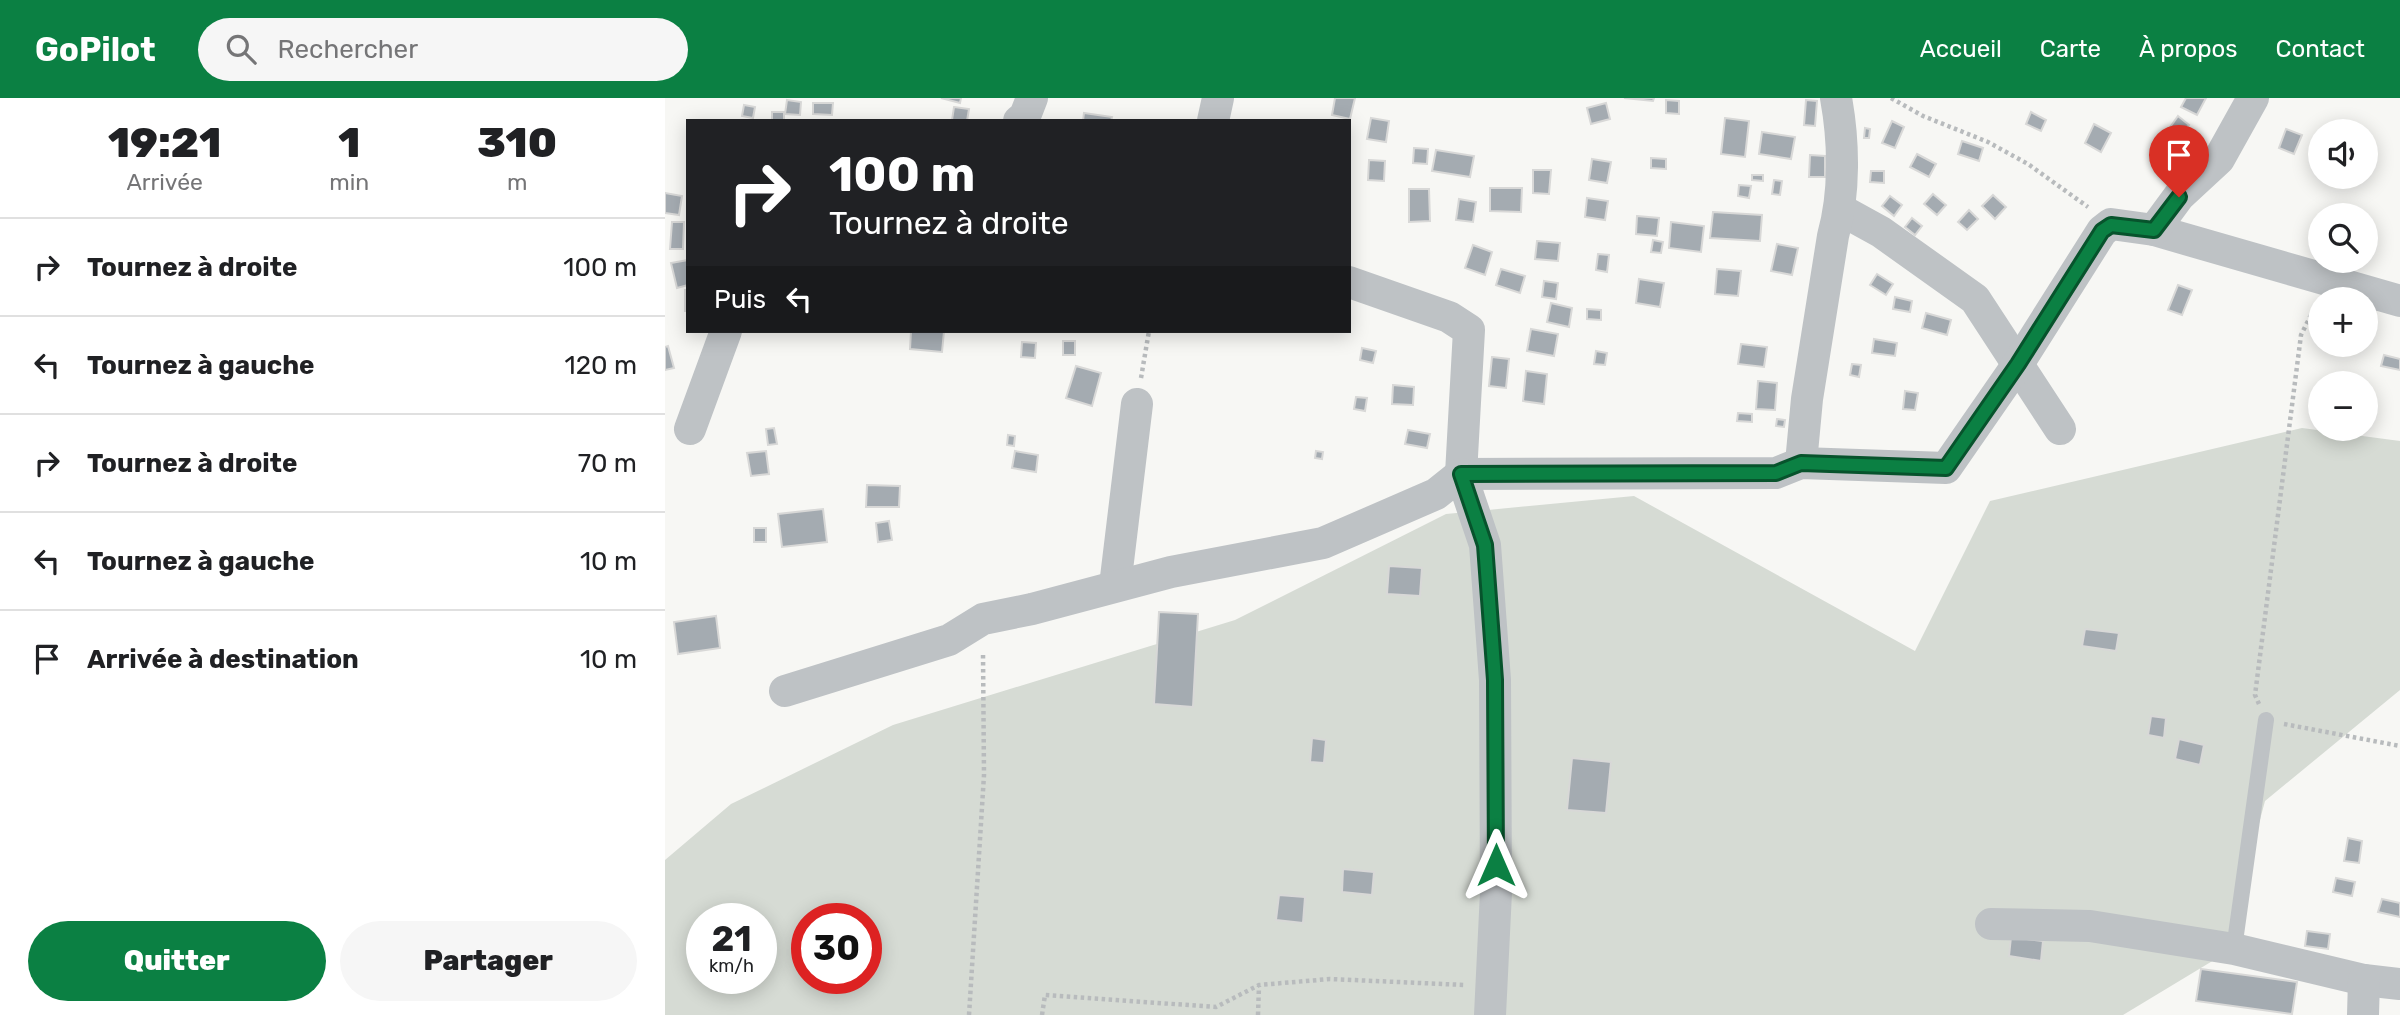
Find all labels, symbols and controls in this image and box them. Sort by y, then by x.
search box [198,18,688,81]
text: GoPilot [35,30,156,69]
icon: search [222,30,260,68]
text: Rechercher [278,34,418,65]
text: Accueil [1920,35,2002,63]
text: Carte [2040,35,2101,63]
text: À propos [2139,35,2238,63]
text: Contact [2276,35,2365,63]
text: 19:21 [108,118,221,168]
text: 1 [338,118,360,168]
text: 310 [477,118,557,168]
map controls [2308,119,2378,441]
button: sound [2308,119,2378,189]
pin [2149,125,2209,197]
icon: arrive [2160,136,2198,174]
text: 100 m [829,145,975,203]
icon: right [714,147,805,238]
text: Arrivée [126,168,203,196]
text: min [329,168,369,196]
text: m [507,168,527,196]
button: search [2308,203,2378,273]
text: Tournez à droite [829,204,1069,242]
icon: right [28,248,66,286]
text: Tournez à droite [87,252,297,283]
text: 100 m [563,252,637,283]
icon: left [780,280,818,318]
text: Puis [714,284,766,315]
button: + [2308,287,2378,357]
icon: left [28,346,66,384]
text: Tournez à gauche [87,350,315,381]
text: 120 m [565,350,637,381]
button: − [2308,371,2378,441]
icon: right [28,444,66,482]
text: Tournez à droite [87,448,297,479]
text: 70 m [578,448,637,479]
icon: left [28,542,66,580]
text: Tournez à gauche [87,546,315,577]
text: 10 m [580,546,637,577]
icon: arrive [28,640,66,678]
text: Arrivée à destination [87,644,359,675]
text: 10 m [580,644,637,675]
position arrow [1459,828,1533,902]
speed limit sign: 30 [791,903,882,994]
text: 21 [711,918,752,960]
button: Quitter [28,921,326,1001]
button: Partager [340,921,637,1001]
text: km/h [709,955,754,977]

